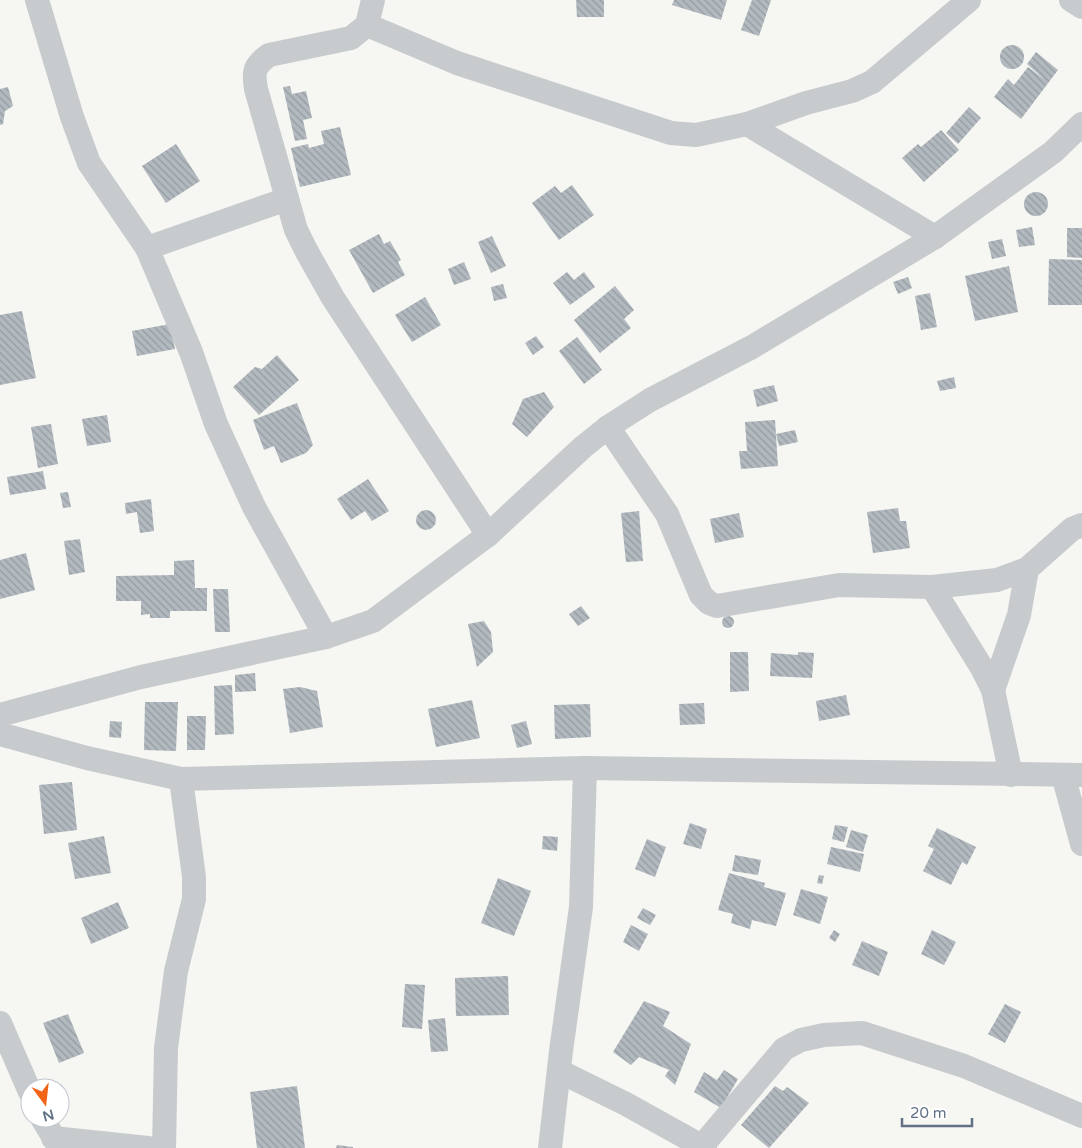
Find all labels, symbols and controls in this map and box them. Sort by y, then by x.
north arrow [20,1078,70,1128]
scale bar [902,1096,972,1128]
text: 20 m [910,1104,947,1122]
text: N [41,1105,56,1125]

